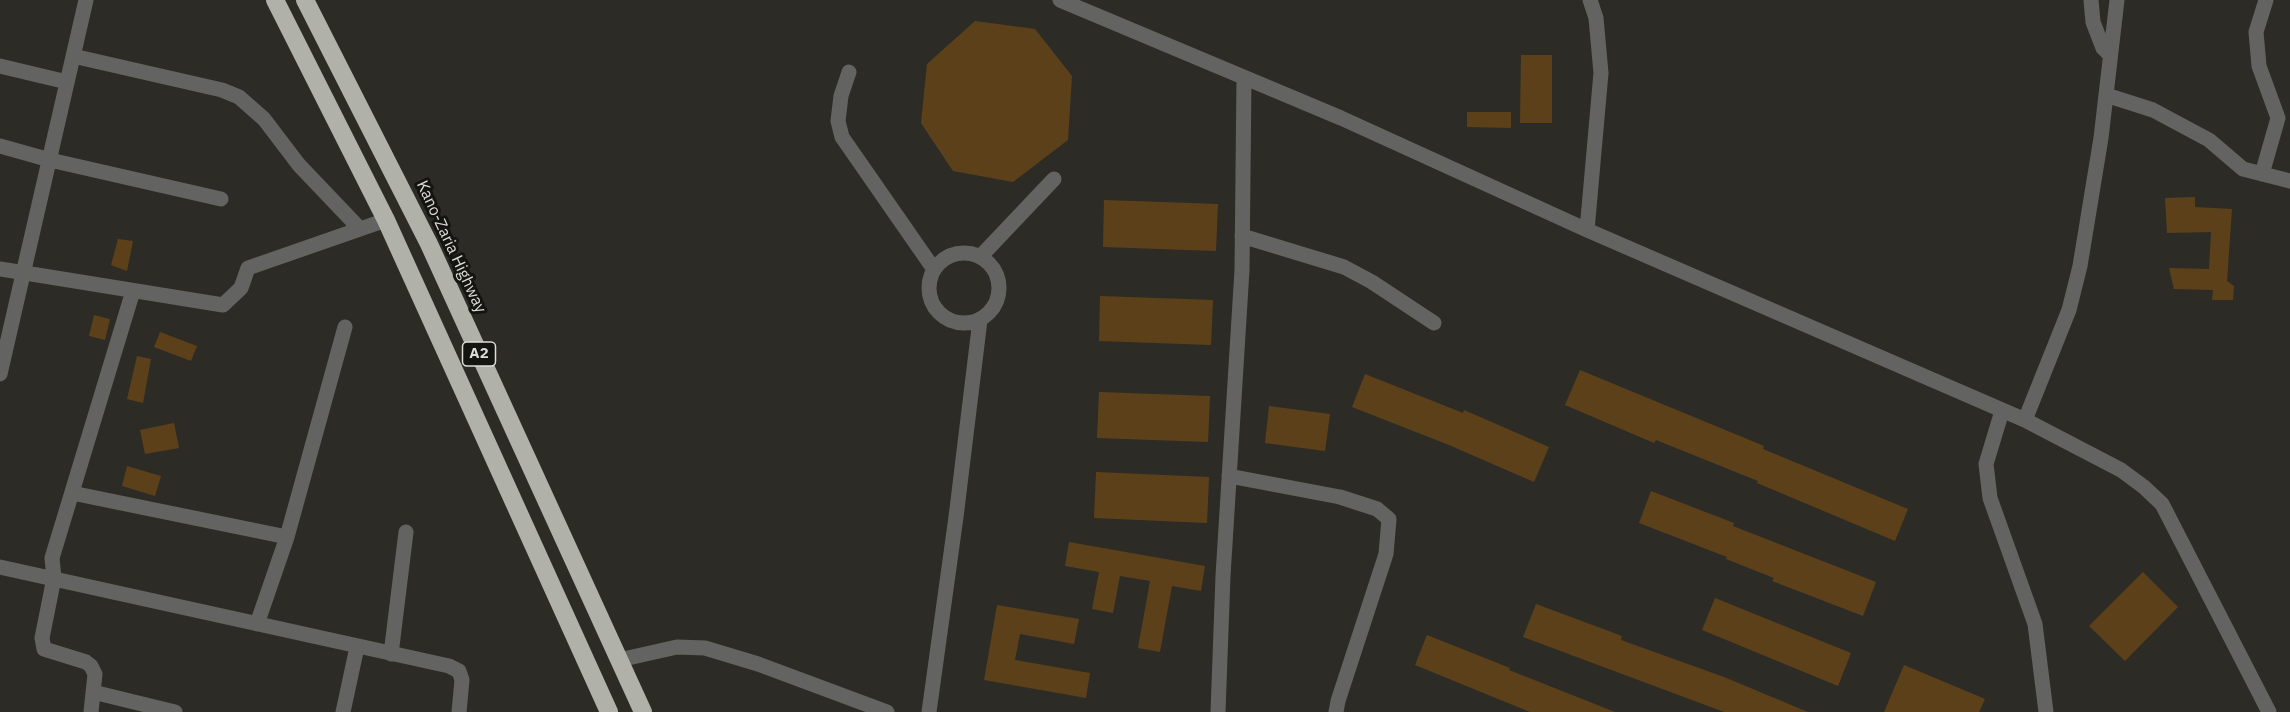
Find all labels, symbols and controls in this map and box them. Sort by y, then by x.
street label: Kano-Zaria Highway [412,178,490,316]
road number: A2 [462,342,496,366]

